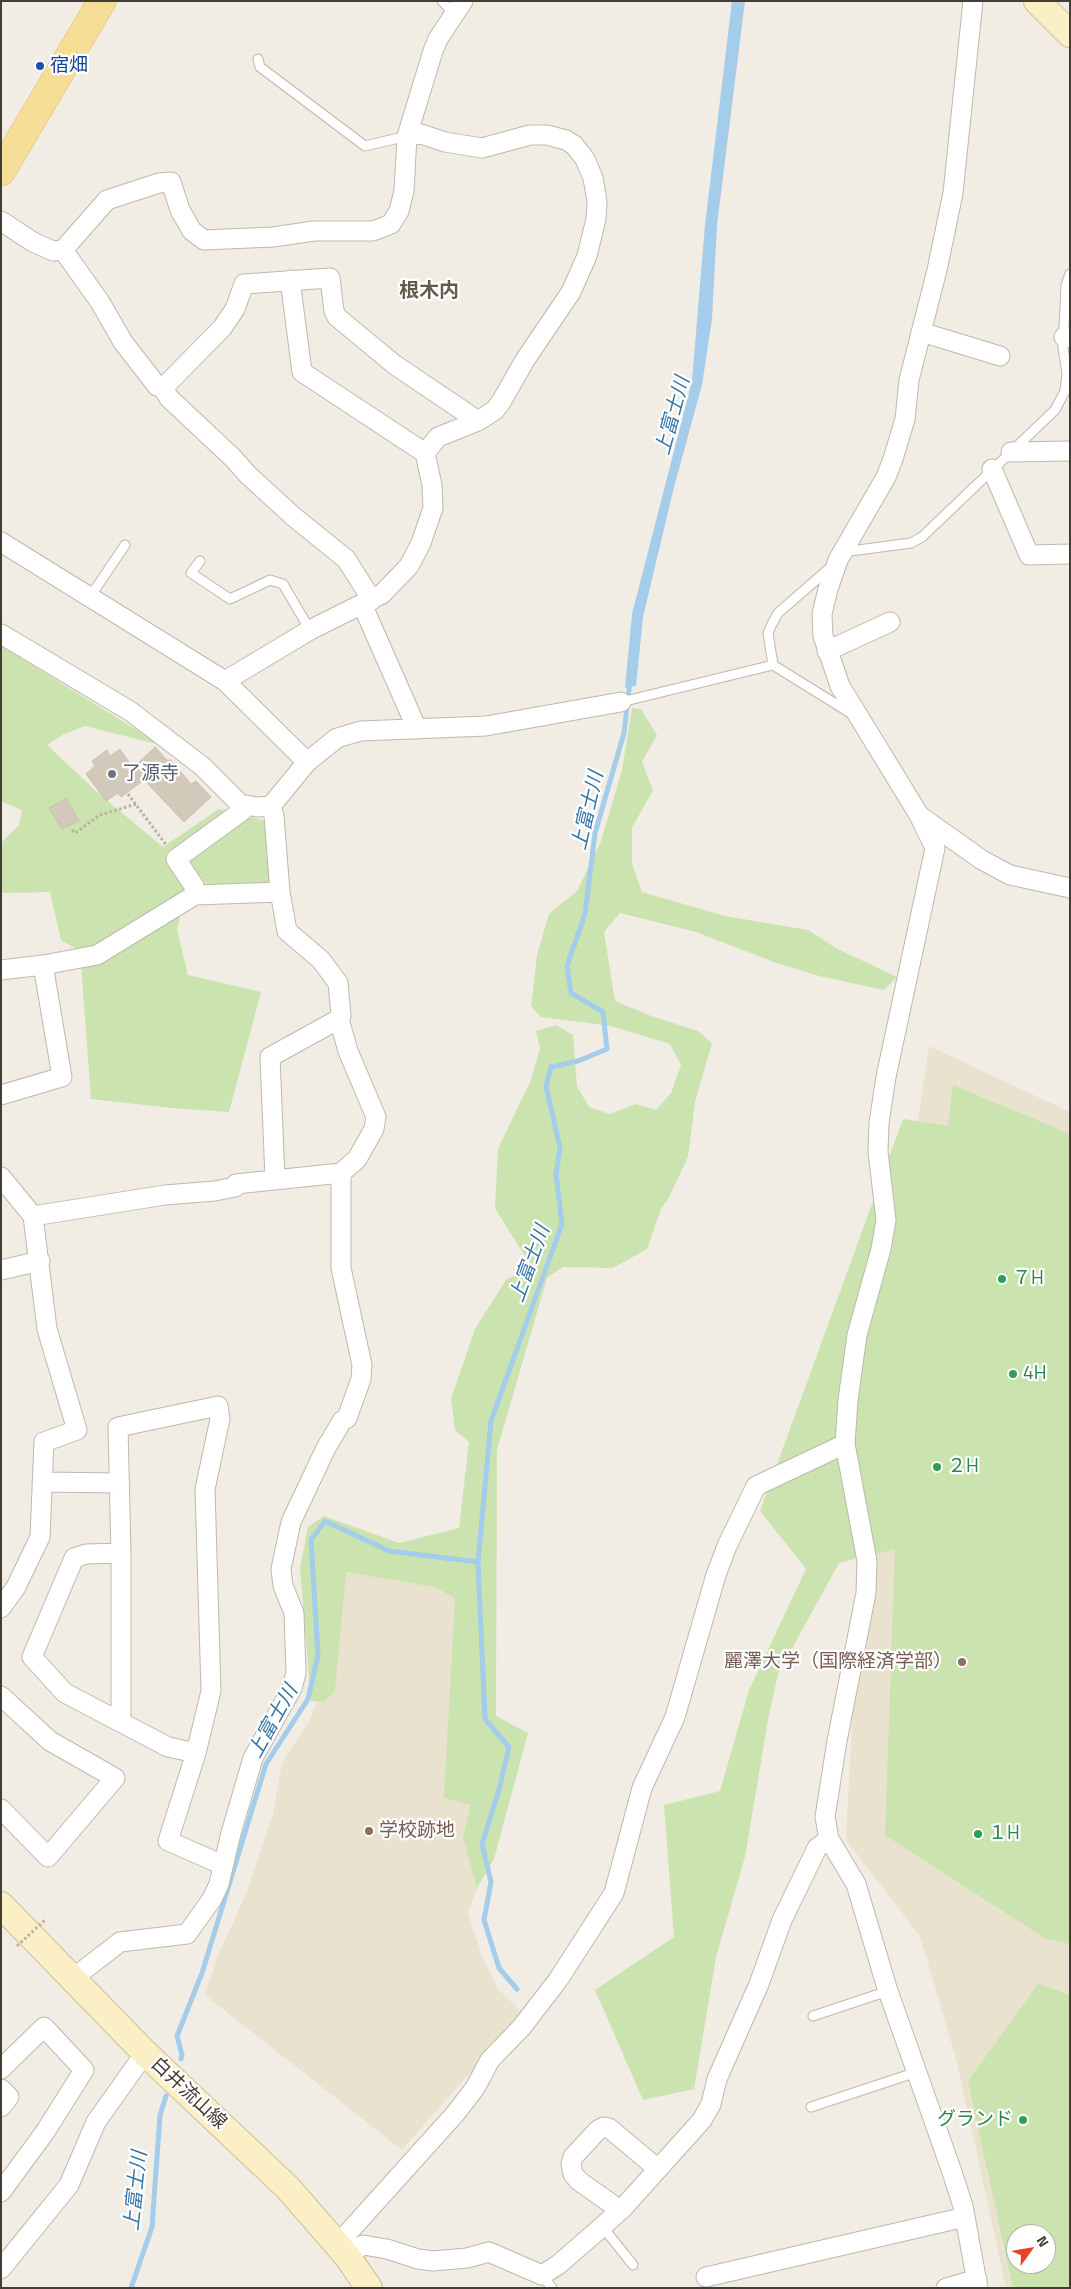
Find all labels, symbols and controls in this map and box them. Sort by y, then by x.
place label: 宿畑 [50,55,88,77]
marker: 宿畑 [34,60,46,72]
district label: 根木内 [399,280,459,304]
water label: 上富士川 [652,374,696,458]
place label: 了源寺 [122,763,179,785]
marker: 了源寺 [106,768,118,780]
water label: 上富士川 [568,769,610,853]
water label: 上富士川 [506,1222,556,1306]
place label: ７H [1012,1268,1044,1290]
marker: ７H [996,1273,1008,1285]
place label: 4H [1023,1363,1046,1385]
marker: 4H [1007,1368,1019,1380]
place label: ２H [947,1456,979,1478]
marker: ２H [931,1461,943,1473]
place label: 麗澤大学（国際経済学部） [724,1651,952,1673]
marker: 麗澤大学（国際経済学部） [956,1656,968,1668]
water label: 上富士川 [244,1681,304,1763]
place label: 学校跡地 [379,1820,455,1842]
place label: １H [988,1823,1020,1845]
marker: 学校跡地 [363,1825,375,1837]
marker: １H [972,1828,984,1840]
street label: 白井流山線 [145,2053,231,2135]
place label: グランド [937,2109,1013,2131]
marker: グランド [1017,2114,1029,2126]
water label: 上富士川 [121,2150,153,2232]
north arrow [1006,2224,1056,2274]
text: N [1032,2232,1055,2251]

